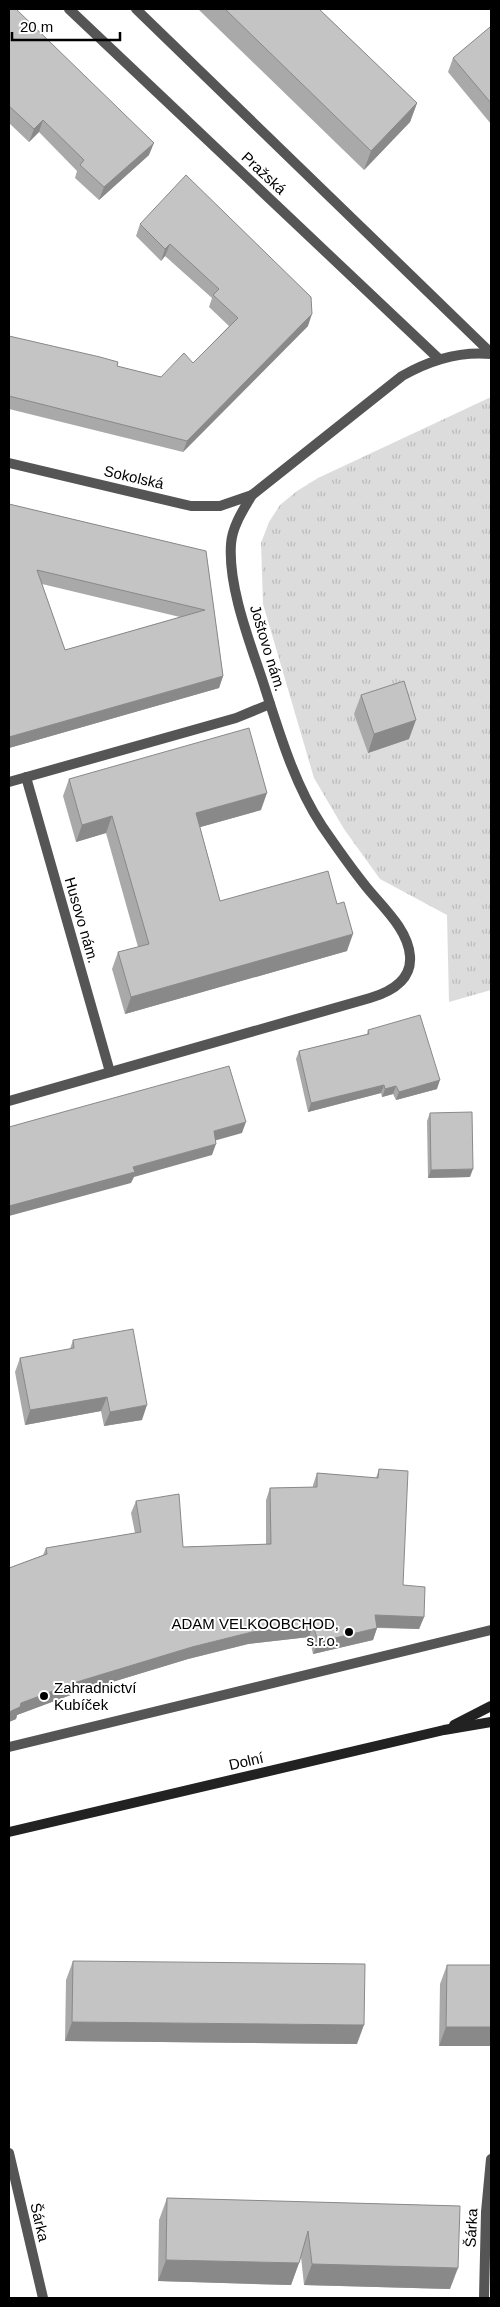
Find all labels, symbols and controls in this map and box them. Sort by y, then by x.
scale bar [12,10,120,42]
text: 20 m [20,18,53,35]
street label: Pražská [238,148,290,198]
street label: Sokolská [102,462,166,492]
street label: Joštovo nám. [247,603,289,693]
street label: Husovo nám. [62,875,102,965]
place label: ADAM VELKOOBCHOD, s.r.o. [171,1615,339,1649]
marker: ADAM VELKOOBCHOD, s.r.o. [343,1626,355,1638]
place label: Zahradnictví Kubíček [54,1679,137,1713]
marker: Zahradnictví Kubíček [38,1690,50,1702]
street label: Dolní [227,1749,266,1773]
street label: Šárka [27,2201,53,2244]
street label: Šárka [461,2207,481,2248]

